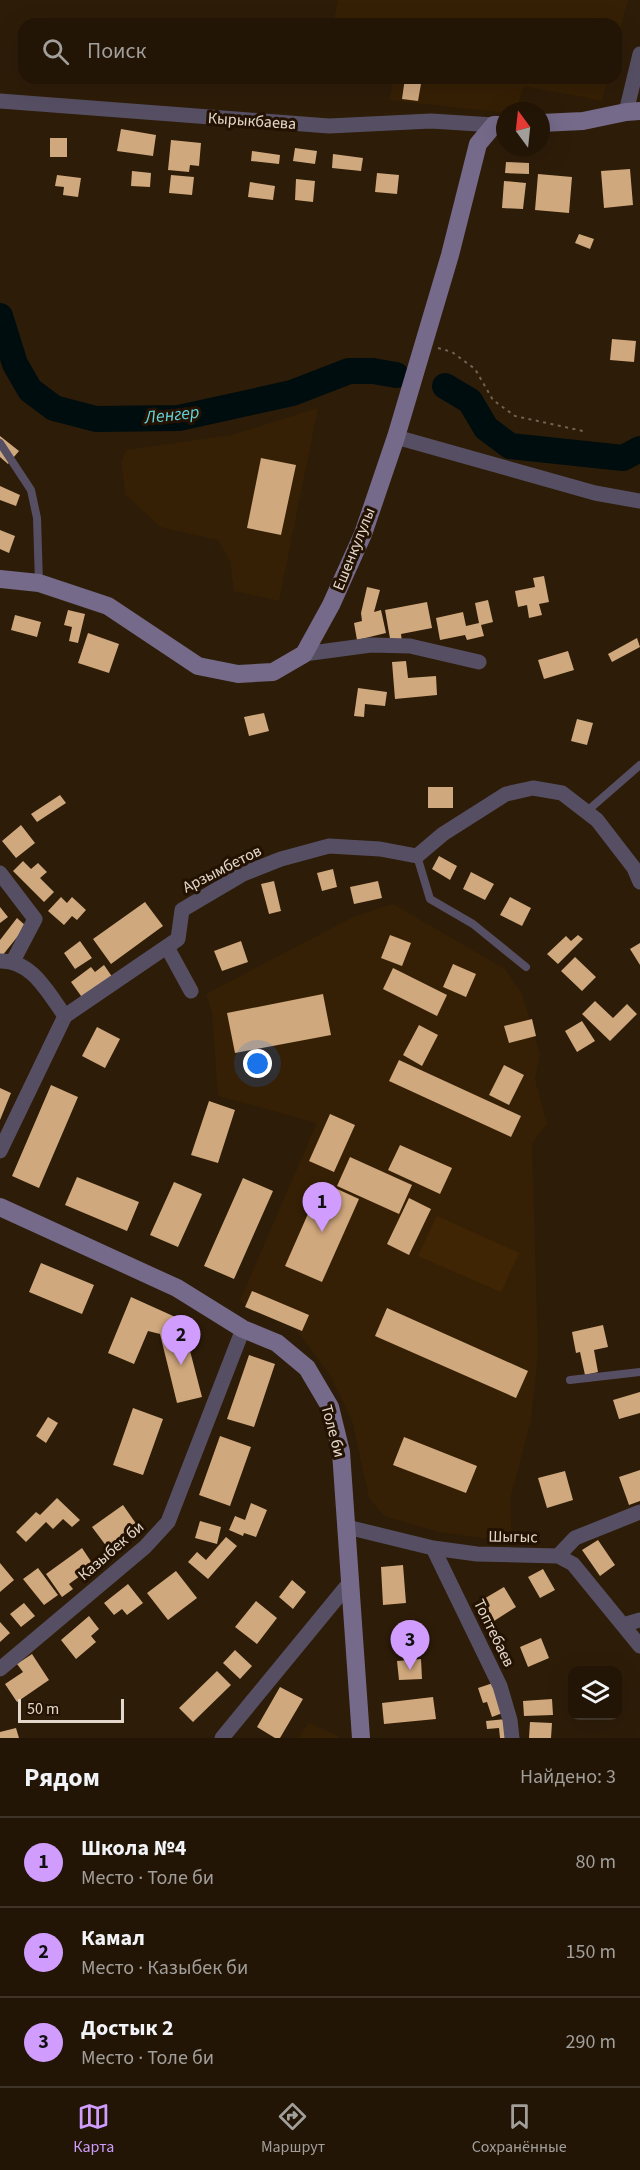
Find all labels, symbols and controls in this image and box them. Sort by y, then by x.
search box [18,18,622,84]
icon: search [39,35,72,68]
text: Поиск [87,35,146,67]
north arrow [496,102,550,156]
street label: Кырыкбаева [207,107,297,135]
water label: Ленгер [142,400,201,430]
street label: Ешенкулулы [327,504,381,594]
street label: Арзымбетов [179,840,265,898]
your location [243,1049,272,1078]
pin: 1 [302,1182,342,1232]
pin: 2 [162,1316,201,1365]
street label: Толе би [315,1402,351,1460]
street label: Казыбек би [73,1516,149,1586]
street label: Шыгыс [488,1526,538,1548]
street label: Топтебаев [468,1595,520,1671]
pin: 3 [390,1620,430,1670]
map controls [568,1666,622,1720]
button: layers [568,1666,622,1720]
scale bar [18,1696,124,1724]
text: 50 m [27,1698,59,1720]
text: Рядом [24,1759,100,1796]
text: Найдено: 3 [520,1763,616,1791]
text: Школа №4 [81,1832,186,1864]
text: 1 [38,1848,49,1876]
text: 80 m [576,1848,616,1876]
text: Место · Толе би [81,1864,214,1892]
text: Камал [81,1922,145,1954]
text: 2 [38,1938,49,1966]
text: 150 m [566,1938,616,1966]
text: Место · Казыбек би [81,1954,248,1982]
text: Достык 2 [81,2012,174,2044]
text: 3 [38,2028,49,2056]
text: 290 m [566,2028,616,2056]
text: Место · Толе би [81,2044,214,2072]
tab: Карта [73,2100,114,2158]
tab: Маршрут [261,2100,325,2158]
tab: Сохранённые [472,2100,567,2158]

